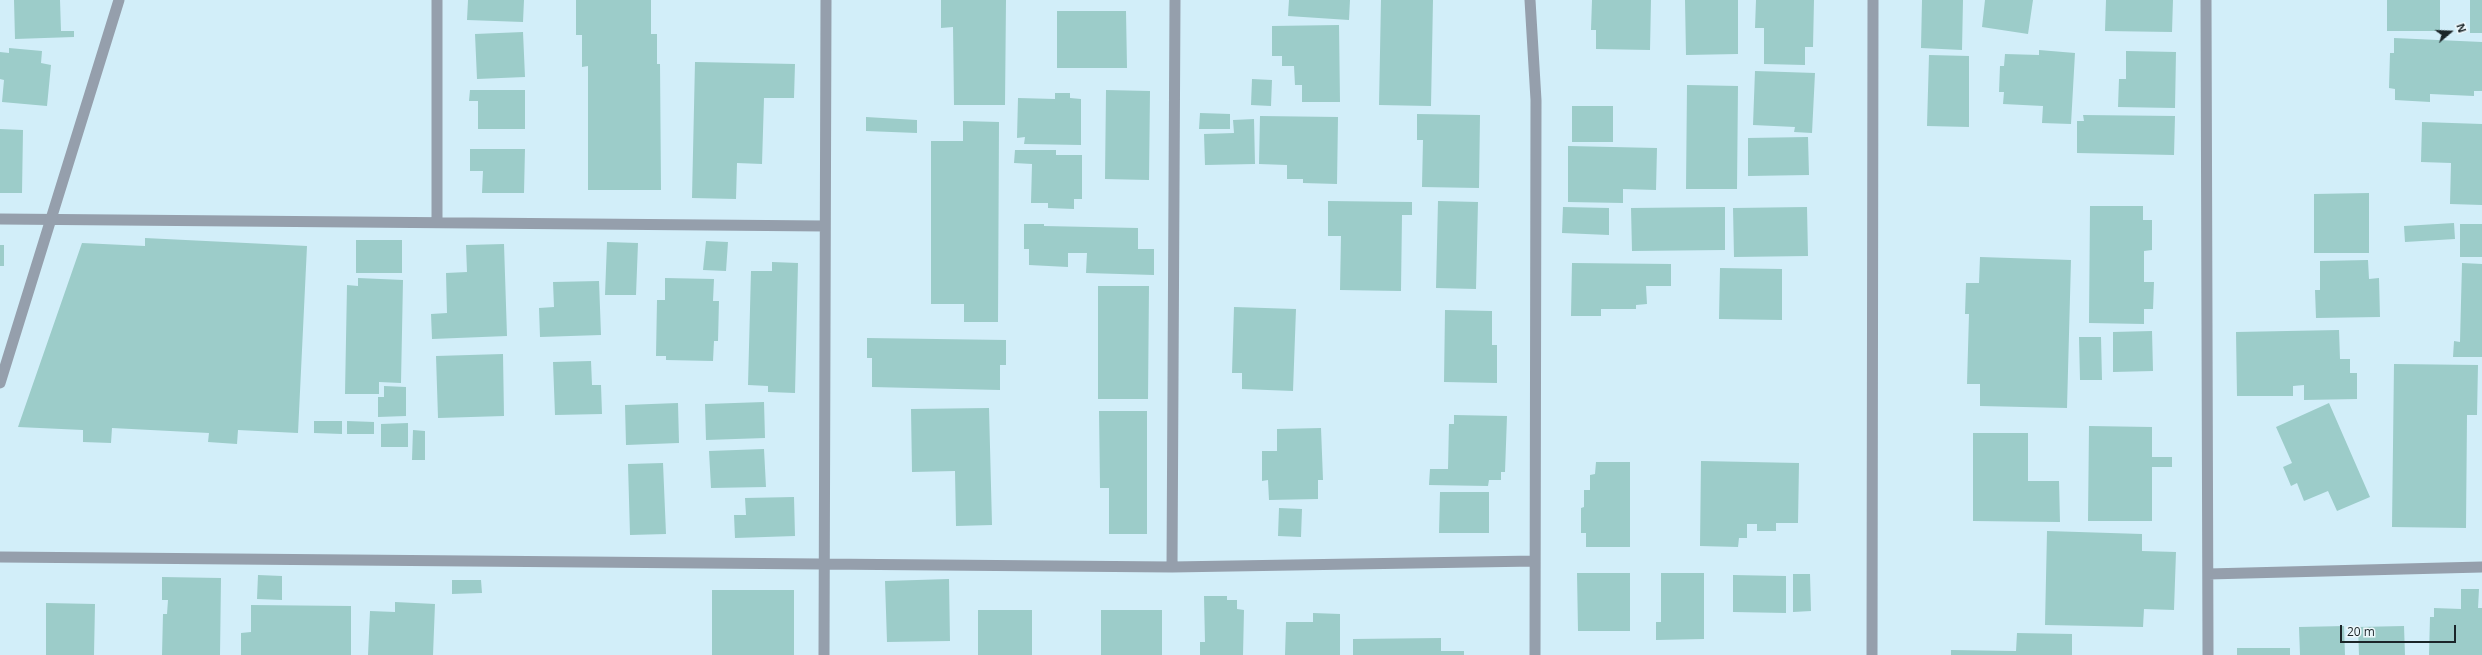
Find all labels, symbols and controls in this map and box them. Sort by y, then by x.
north arrow [2430,12,2470,52]
text: N [2453,21,2470,35]
scale bar [2342,617,2458,643]
text: 20 m [2347,623,2375,640]

